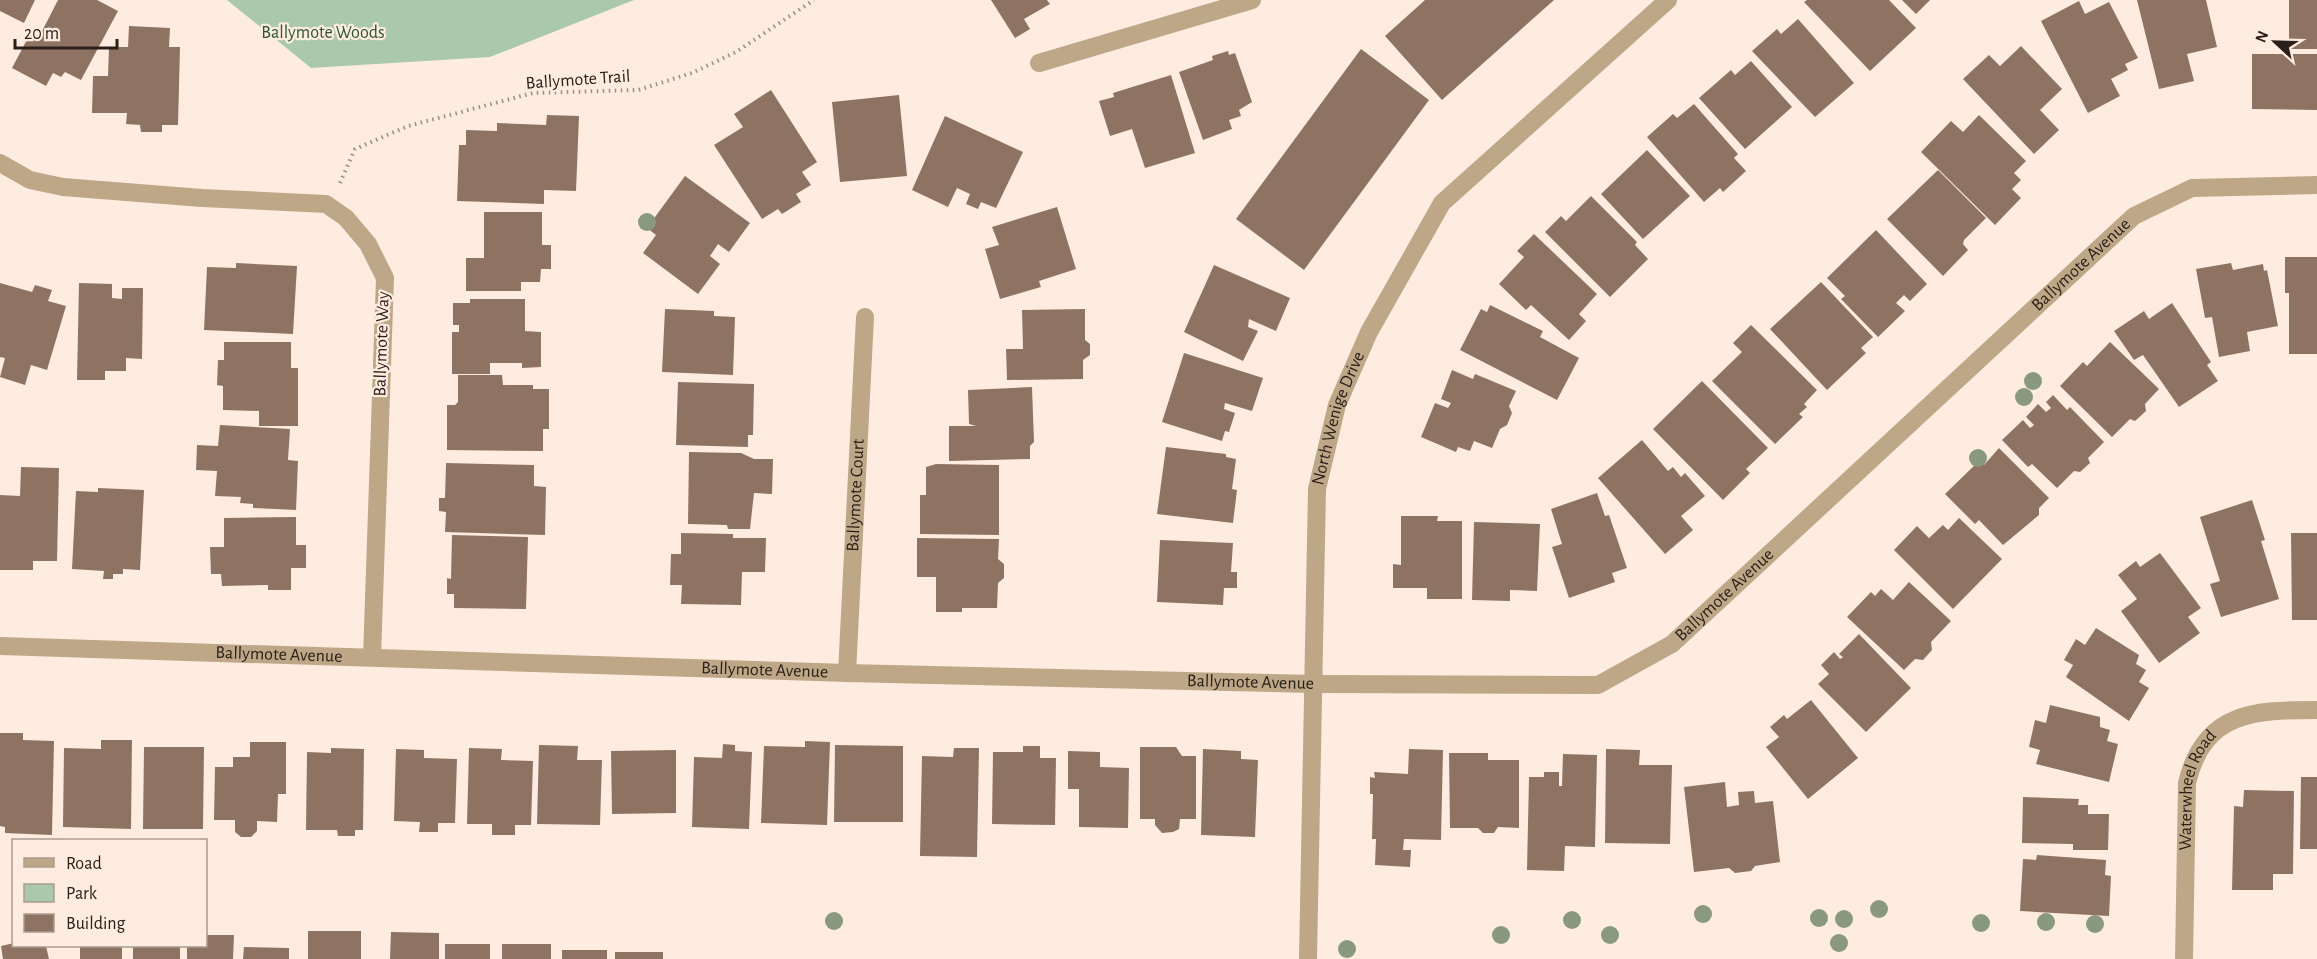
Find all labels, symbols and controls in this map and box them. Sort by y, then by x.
scale bar [15,12,117,50]
north arrow [2245,12,2305,72]
park label: Ballymote Woods [261,24,385,42]
text: 20 m [24,25,59,43]
text: N [2253,29,2272,45]
street label: Ballymote Trail [525,67,631,93]
street label: Ballymote Avenue [2028,215,2134,315]
street label: Ballymote Way [371,291,393,397]
street label: North Wenige Drive [1309,349,1368,487]
street label: Ballymote Court [844,438,868,552]
street label: Ballymote Avenue [1672,545,1777,645]
street label: Ballymote Avenue [215,644,343,666]
street label: Ballymote Avenue [701,659,828,681]
street label: Ballymote Avenue [1187,672,1314,693]
street label: Waterwheel Road [2177,727,2220,851]
legend [12,839,207,947]
text: Road [66,855,102,873]
text: Park [66,885,98,903]
text: Building [66,915,126,933]

